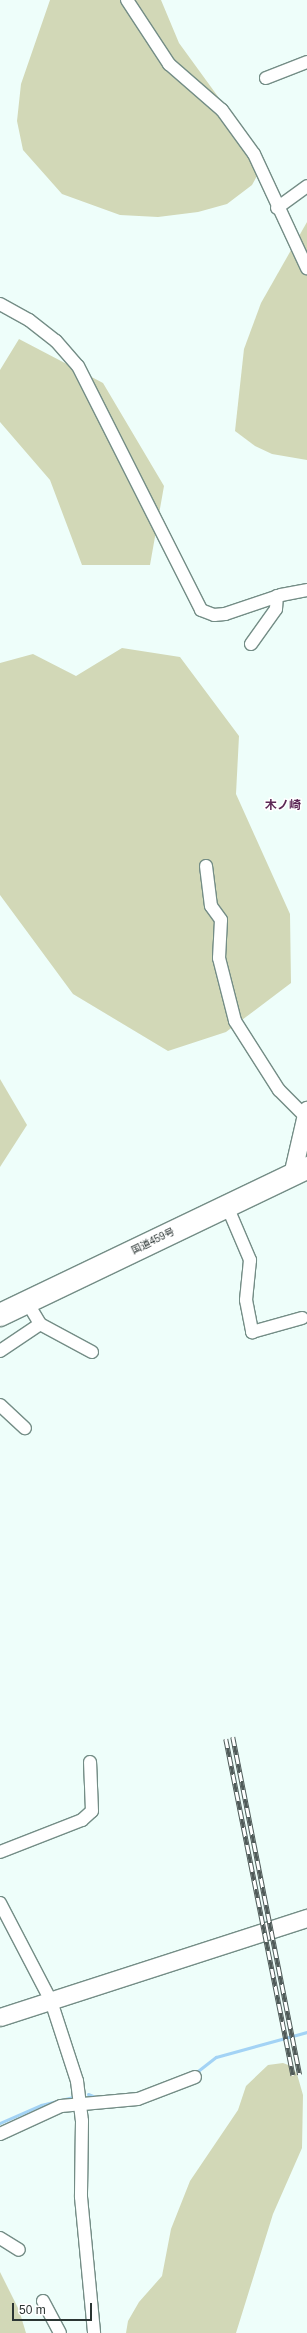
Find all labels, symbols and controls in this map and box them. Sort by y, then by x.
district label: 木ノ崎 [265,799,301,813]
street label: 国道459号 [129,1225,177,1257]
scale bar [14,2295,94,2321]
text: 50 m [19,2303,46,2317]

